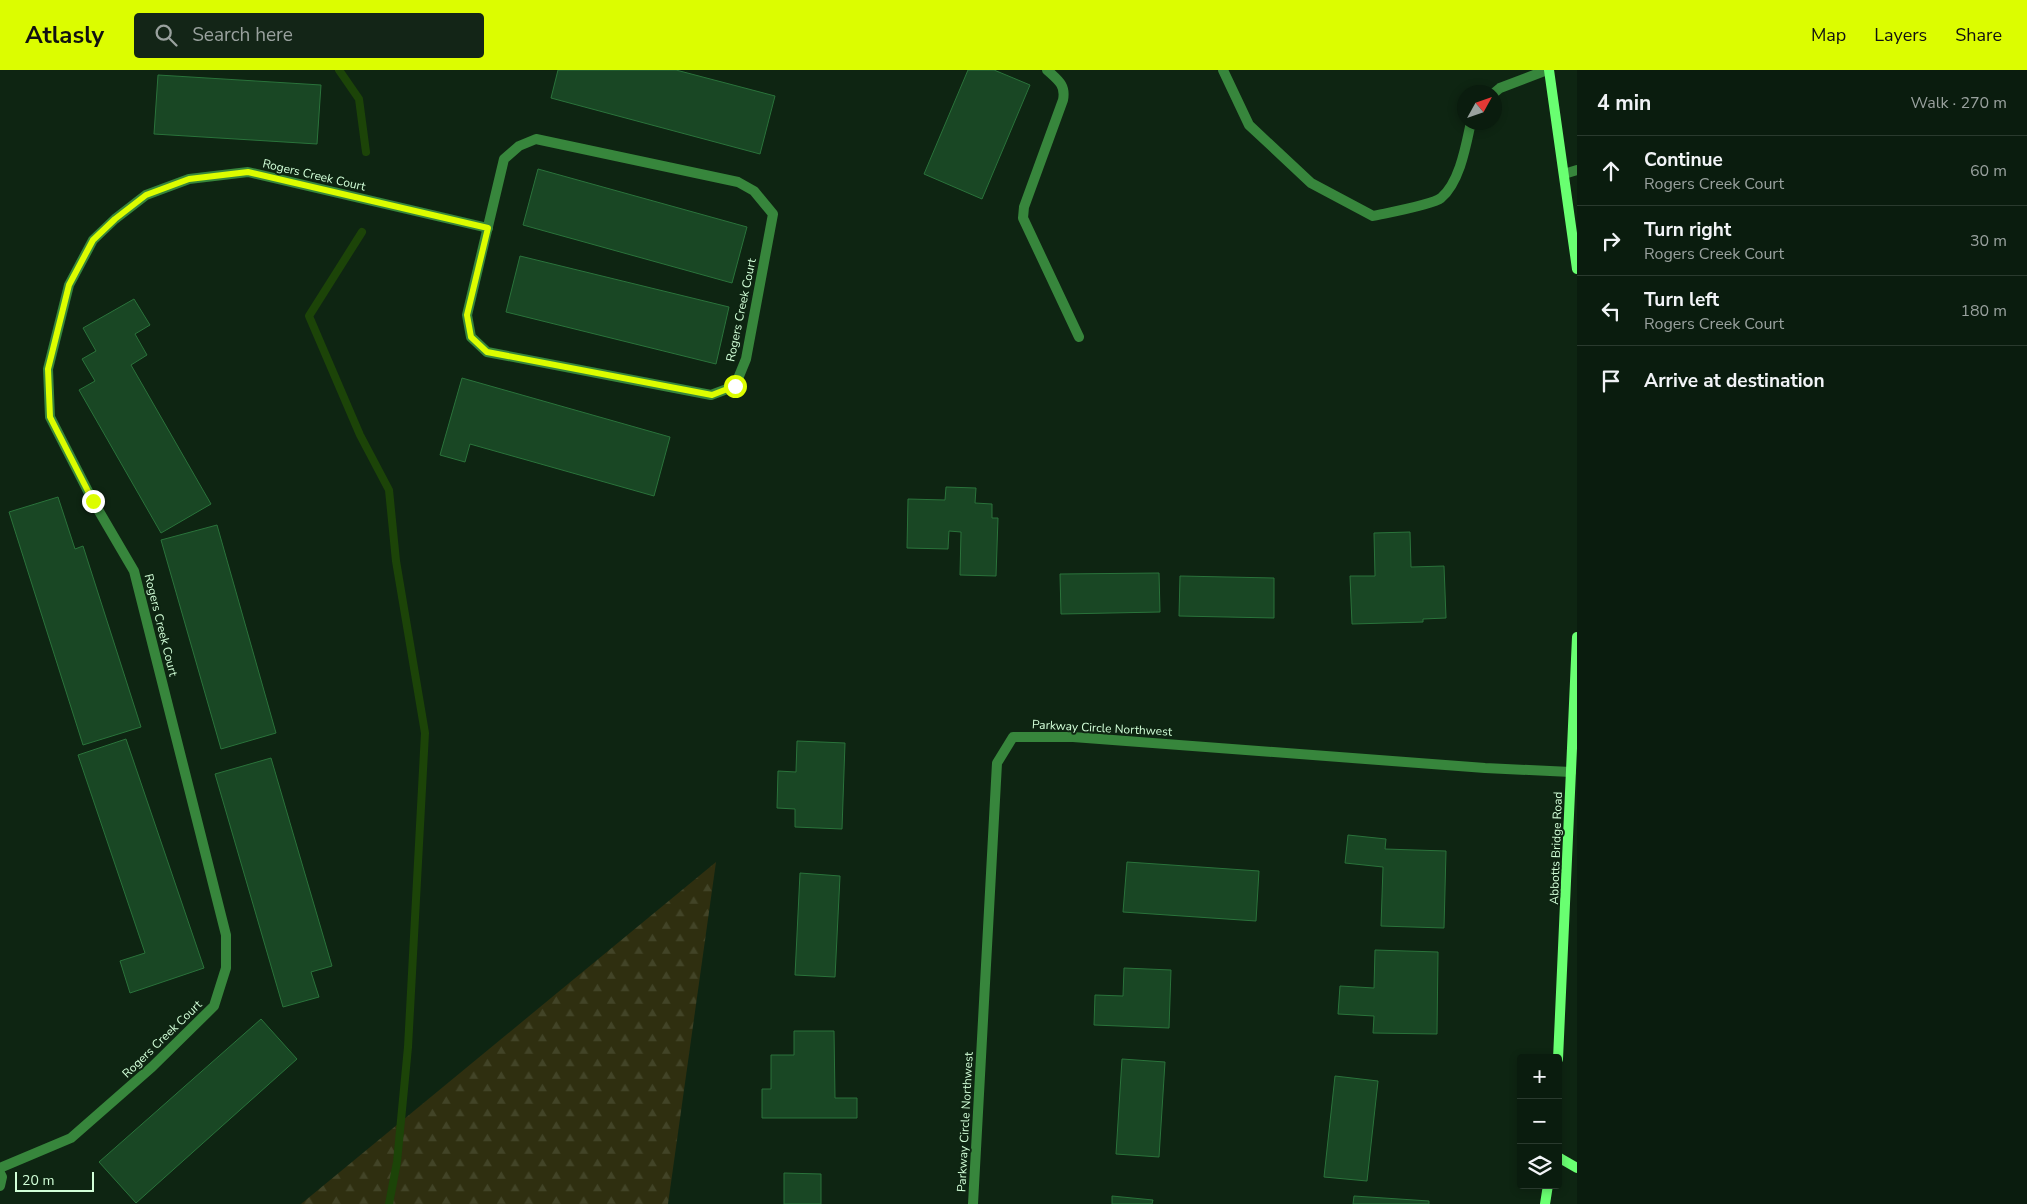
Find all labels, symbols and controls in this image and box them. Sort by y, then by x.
search box [134,13,484,58]
text: Atlasly [25,19,104,51]
icon: search [152,21,180,49]
text: Search here [192,22,293,48]
text: Map [1811,23,1846,47]
text: Layers [1874,23,1927,47]
text: Share [1955,23,2002,47]
north arrow [1457,85,1502,130]
text: 4 min [1597,89,1651,117]
text: Walk · 270 m [1911,92,2007,114]
text: Continue [1644,147,1723,173]
street label: Rogers Creek Court [261,155,368,195]
icon: ahead [1597,157,1625,185]
text: 60 m [1970,160,2007,182]
text: Rogers Creek Court [1644,173,1784,195]
text: Turn right [1644,217,1731,243]
icon: right [1597,227,1625,255]
text: 30 m [1970,230,2007,252]
text: Rogers Creek Court [1644,243,1784,265]
street label: Rogers Creek Court [722,256,760,363]
text: Turn left [1644,287,1719,313]
icon: left [1597,297,1625,325]
text: 180 m [1960,300,2007,322]
text: Rogers Creek Court [1644,313,1784,335]
icon: arrive [1597,367,1625,395]
text: Arrive at destination [1644,368,1825,394]
route start [724,375,747,398]
route end [82,490,105,513]
street label: Rogers Creek Court [141,572,182,679]
street label: Parkway Circle Northwest [1032,716,1173,740]
street label: Abbotts Bridge Road [1546,791,1566,905]
street label: Rogers Creek Court [119,996,206,1081]
street label: Parkway Circle Northwest [953,1051,977,1192]
map controls [1517,1054,1562,1189]
button: + [1517,1054,1562,1099]
button: − [1517,1099,1562,1144]
button: layers [1517,1144,1562,1189]
scale bar [15,1169,94,1192]
text: 20 m [22,1171,54,1190]

